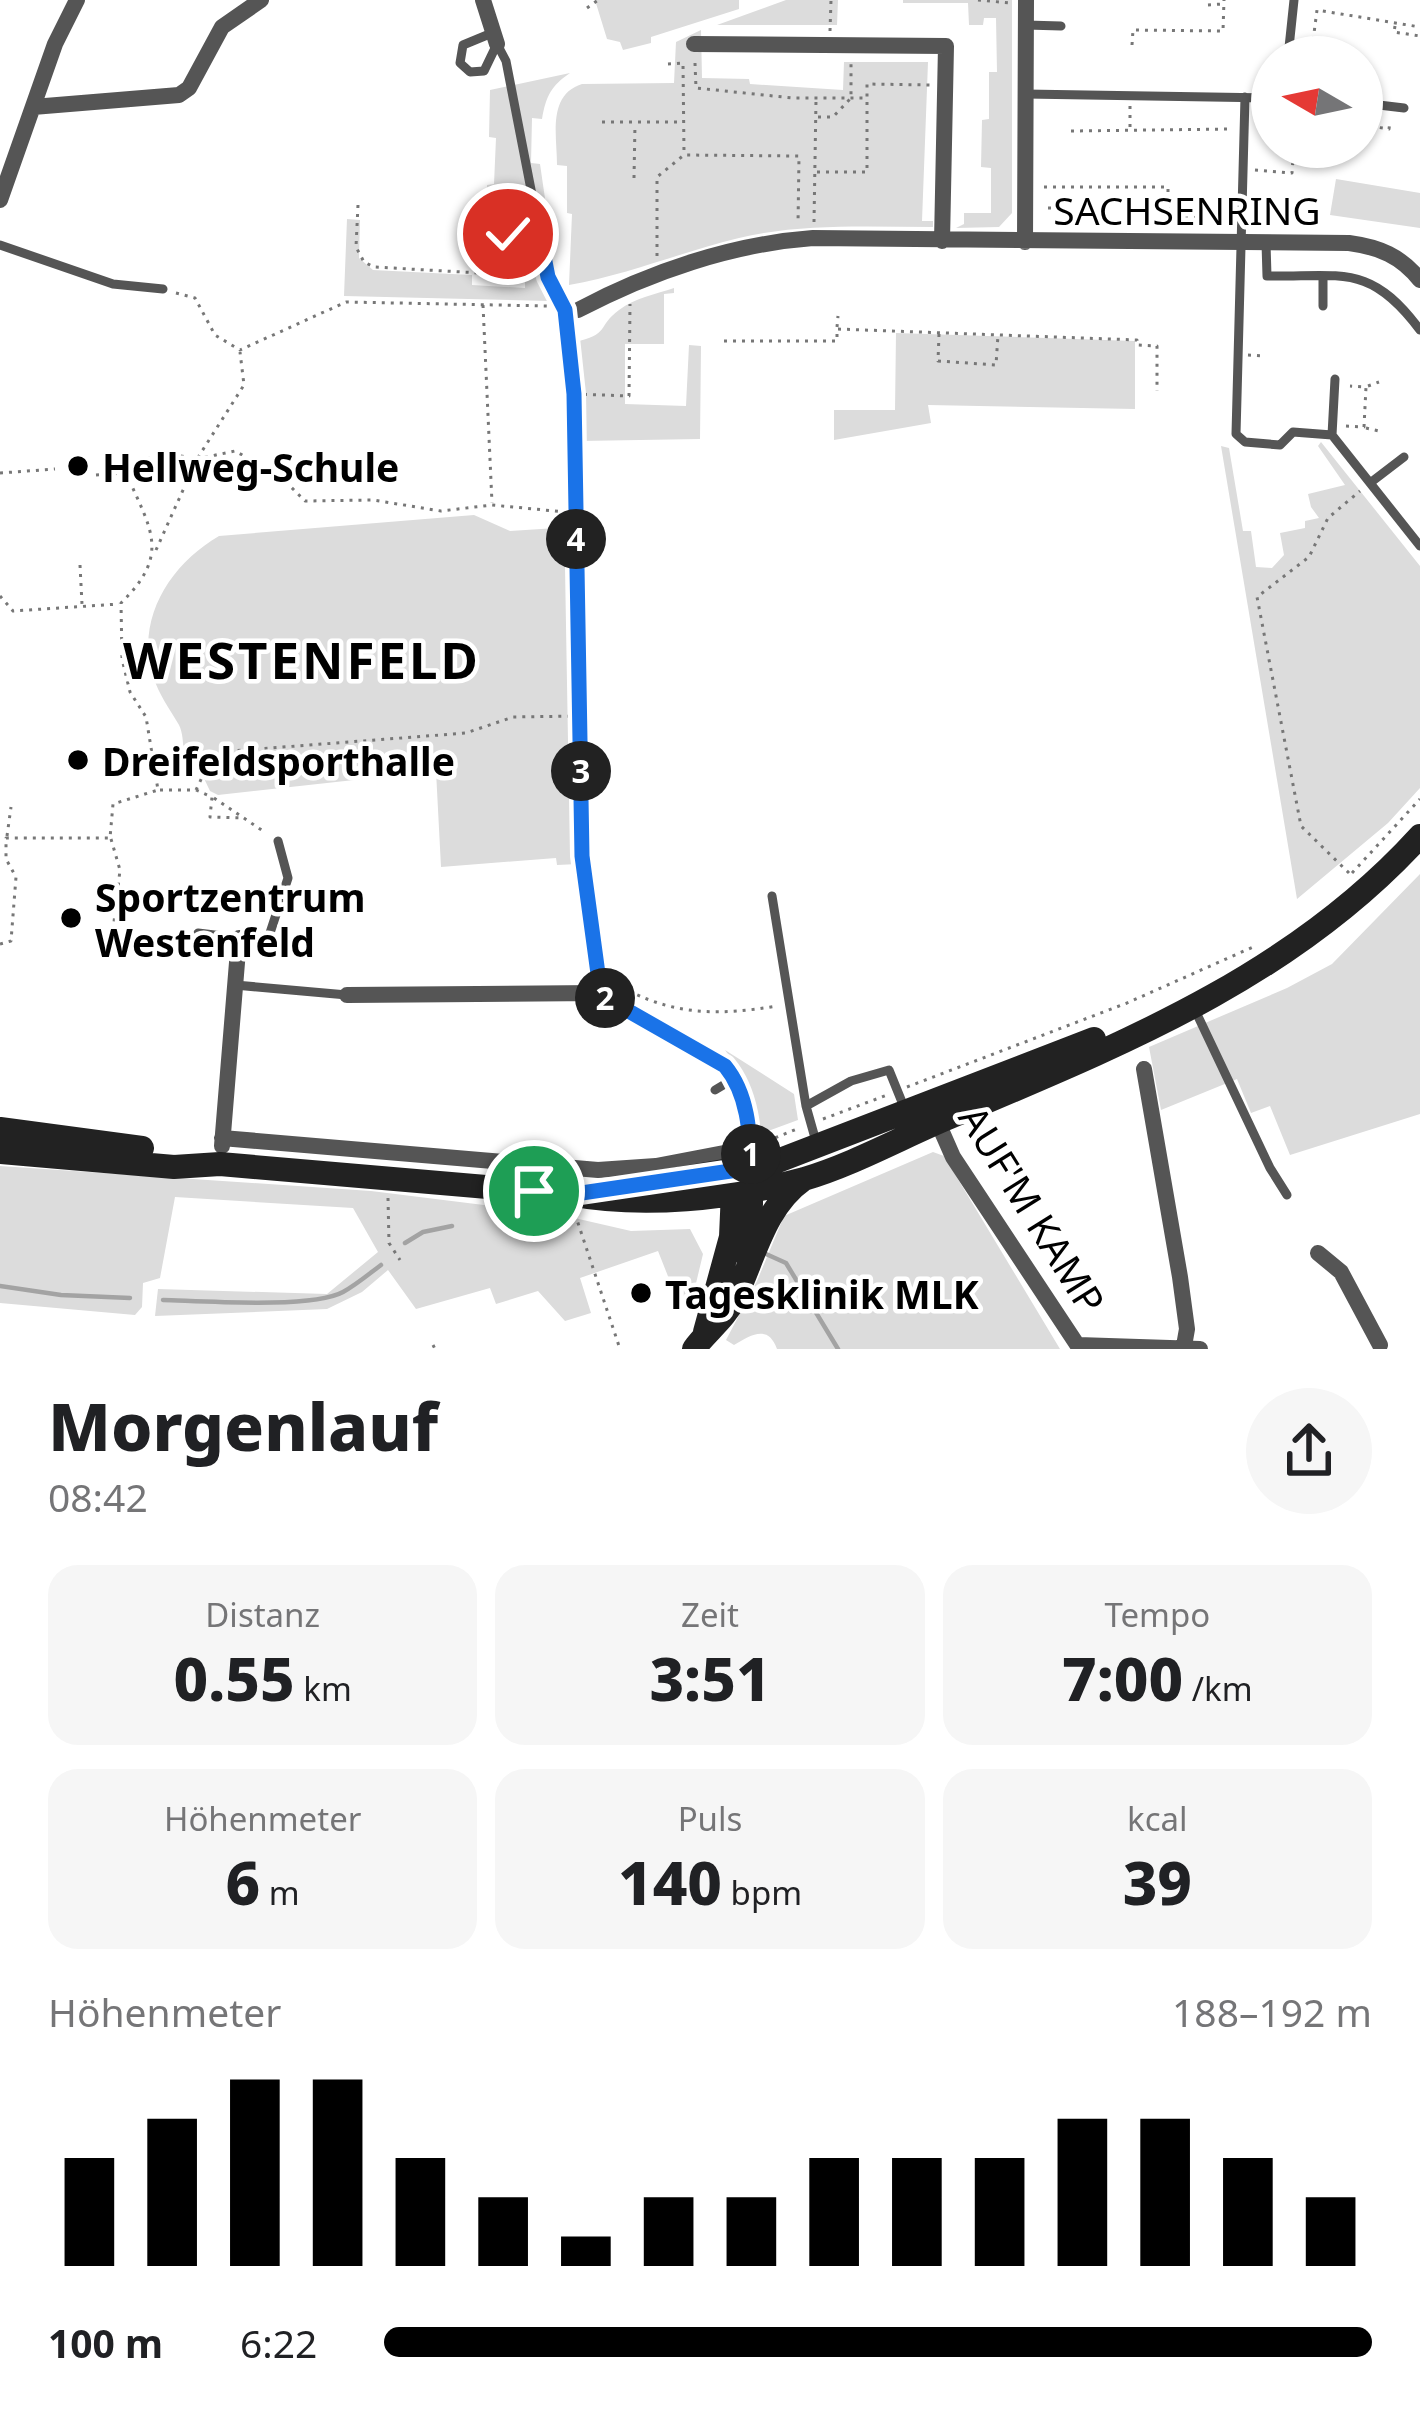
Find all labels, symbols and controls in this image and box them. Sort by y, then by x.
north arrow [1251,36,1383,168]
map controls [1251,36,1383,168]
pin [457,183,559,285]
street label: SACHSENRING [1053,183,1321,236]
icon: check [475,201,541,267]
place label: Hellweg-Schule [102,440,399,493]
marker: Hellweg-Schule [65,453,91,479]
pin: 4 [546,509,606,569]
text: 4 [567,516,585,561]
district label: WESTENFELD [123,624,481,694]
place label: Dreifeldsporthalle [102,734,455,787]
pin: 3 [551,741,611,801]
marker: Dreifeldsporthalle [65,747,91,773]
text: 3 [572,748,590,793]
place label: Sportzentrum Westenfeld [95,870,365,968]
marker: Sportzentrum Westenfeld [58,905,84,931]
pin: 2 [575,968,635,1028]
text: 2 [596,975,614,1020]
street label: AUF'M KAMP [948,1095,1118,1323]
pin: 1 [721,1124,781,1184]
text: 1 [742,1131,760,1176]
pin [483,1140,585,1242]
icon: arrive [501,1158,567,1224]
place label: Tagesklinik MLK [665,1267,979,1320]
marker: Tagesklinik MLK [628,1280,654,1306]
text: Morgenlauf [48,1380,438,1470]
button: share [1246,1388,1372,1514]
text: 08:42 [48,1470,148,1523]
text: Distanz [205,1592,320,1637]
text: Zeit [681,1592,739,1637]
text: Tempo [1104,1592,1210,1637]
text: 0.55 [174,1637,295,1719]
text: 3:51 [649,1637,771,1719]
text: 7:00 [1062,1637,1183,1719]
text: km [295,1666,352,1711]
text: /km [1183,1666,1253,1711]
text: Höhenmeter [164,1796,361,1841]
text: Puls [678,1796,742,1841]
text: kcal [1127,1796,1188,1841]
text: 6 [226,1841,260,1923]
text: 140 [618,1841,722,1923]
text: 39 [1123,1841,1192,1923]
text: m [260,1870,300,1915]
text: bpm [722,1870,802,1915]
text: Höhenmeter [48,1985,281,2038]
text: 188–192 m [1172,1985,1372,2038]
text: 100 m [48,2316,163,2369]
text: 6:22 [240,2316,317,2369]

